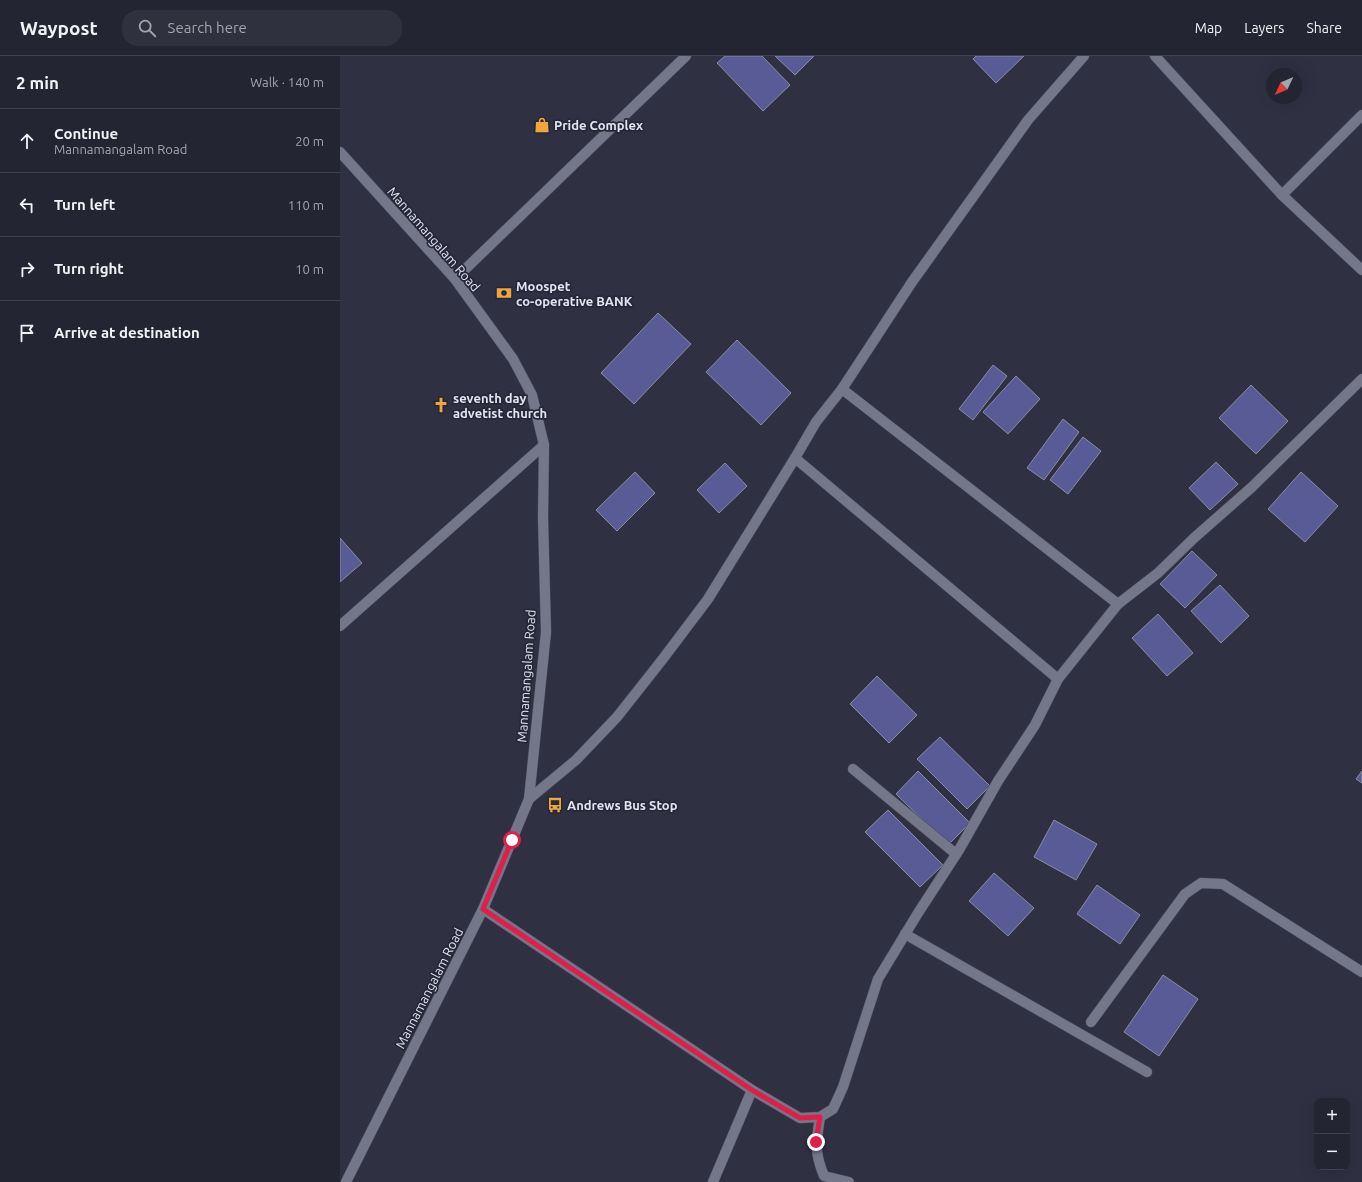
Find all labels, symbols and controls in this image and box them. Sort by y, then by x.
search box [122,10,402,46]
text: Waypost [20,17,98,39]
icon: search [136,17,158,39]
text: Search here [168,19,247,36]
text: Map [1195,20,1222,36]
text: Layers [1244,20,1284,36]
text: Share [1306,20,1342,36]
north arrow [1266,68,1302,104]
text: 2 min [16,73,59,92]
text: Walk · 140 m [250,75,324,89]
shop icon: Pride Complex [533,116,551,134]
place label: Pride Complex [554,118,643,132]
text: Continue [54,125,118,142]
icon: ahead [16,130,38,152]
text: 20 m [295,134,324,148]
text: Mannamangalam Road [54,142,187,156]
street label: Mannamangalam Road [385,184,483,294]
icon: left [16,194,38,216]
text: Turn left [54,196,115,213]
text: 110 m [288,198,324,212]
icon: right [16,258,38,280]
text: Turn right [54,260,124,277]
text: 10 m [295,262,324,276]
place label: Moospet co-operative BANK [516,279,633,308]
bank icon: Moospet co-operative BANK [495,284,513,302]
icon: arrive [16,322,38,344]
text: Arrive at destination [54,324,200,341]
place label: seventh day advetist church [453,391,547,420]
church icon: seventh day advetist church [432,396,450,414]
street label: Mannamangalam Road [514,609,538,743]
bus stop icon: Andrews Bus Stop [546,796,564,814]
place label: Andrews Bus Stop [567,798,678,812]
route start [503,831,521,849]
street label: Mannamangalam Road [393,925,465,1051]
map controls [1314,1098,1350,1170]
button: + [1314,1098,1350,1134]
route end [807,1133,825,1151]
button: − [1314,1134,1350,1170]

